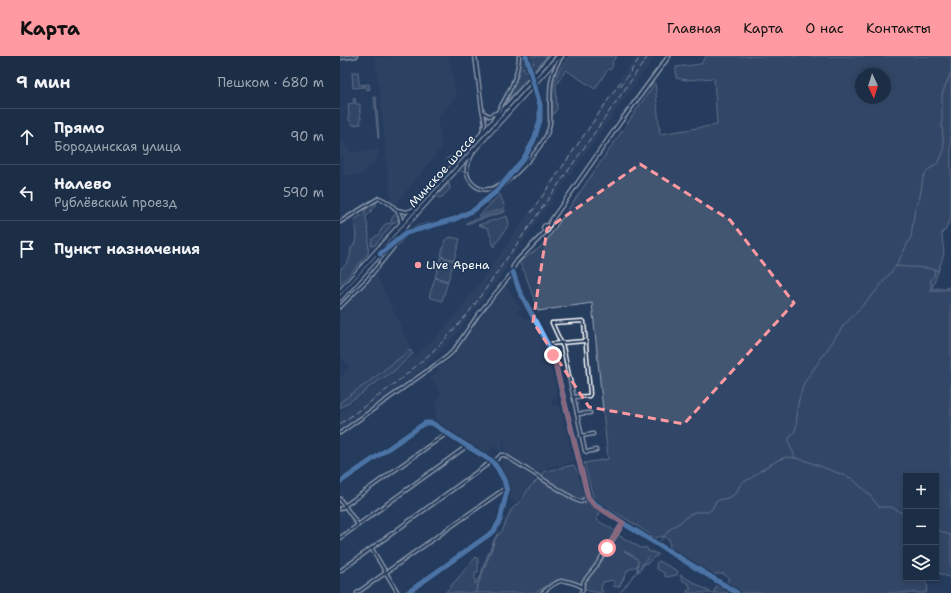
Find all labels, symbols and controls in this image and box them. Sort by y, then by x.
text: Карта [20,16,80,41]
text: Главная [667,19,721,37]
text: Карта [743,19,783,37]
text: О нас [805,19,844,37]
text: Контакты [866,19,931,37]
north arrow [855,68,891,104]
text: 9 мин [16,71,71,93]
text: Пешком · 680 m [217,74,324,91]
text: Прямо [54,118,104,138]
icon: ahead [16,126,38,148]
text: 90 m [290,128,324,145]
street label: Минское шоссе [405,131,479,211]
text: Бородинская улица [54,138,181,155]
text: Налево [54,174,112,194]
icon: left [16,182,38,204]
text: 590 m [283,184,324,201]
text: Рублёвский проезд [54,194,177,211]
icon: arrive [16,238,38,260]
text: Пункт назначения [54,239,200,259]
place label: Live Арена [426,257,490,273]
marker: Live Арена [413,260,423,270]
route end [544,346,562,364]
map controls [903,473,939,581]
button: + [903,473,939,509]
button: − [903,509,939,545]
route start [598,539,616,557]
button: layers [903,545,939,581]

